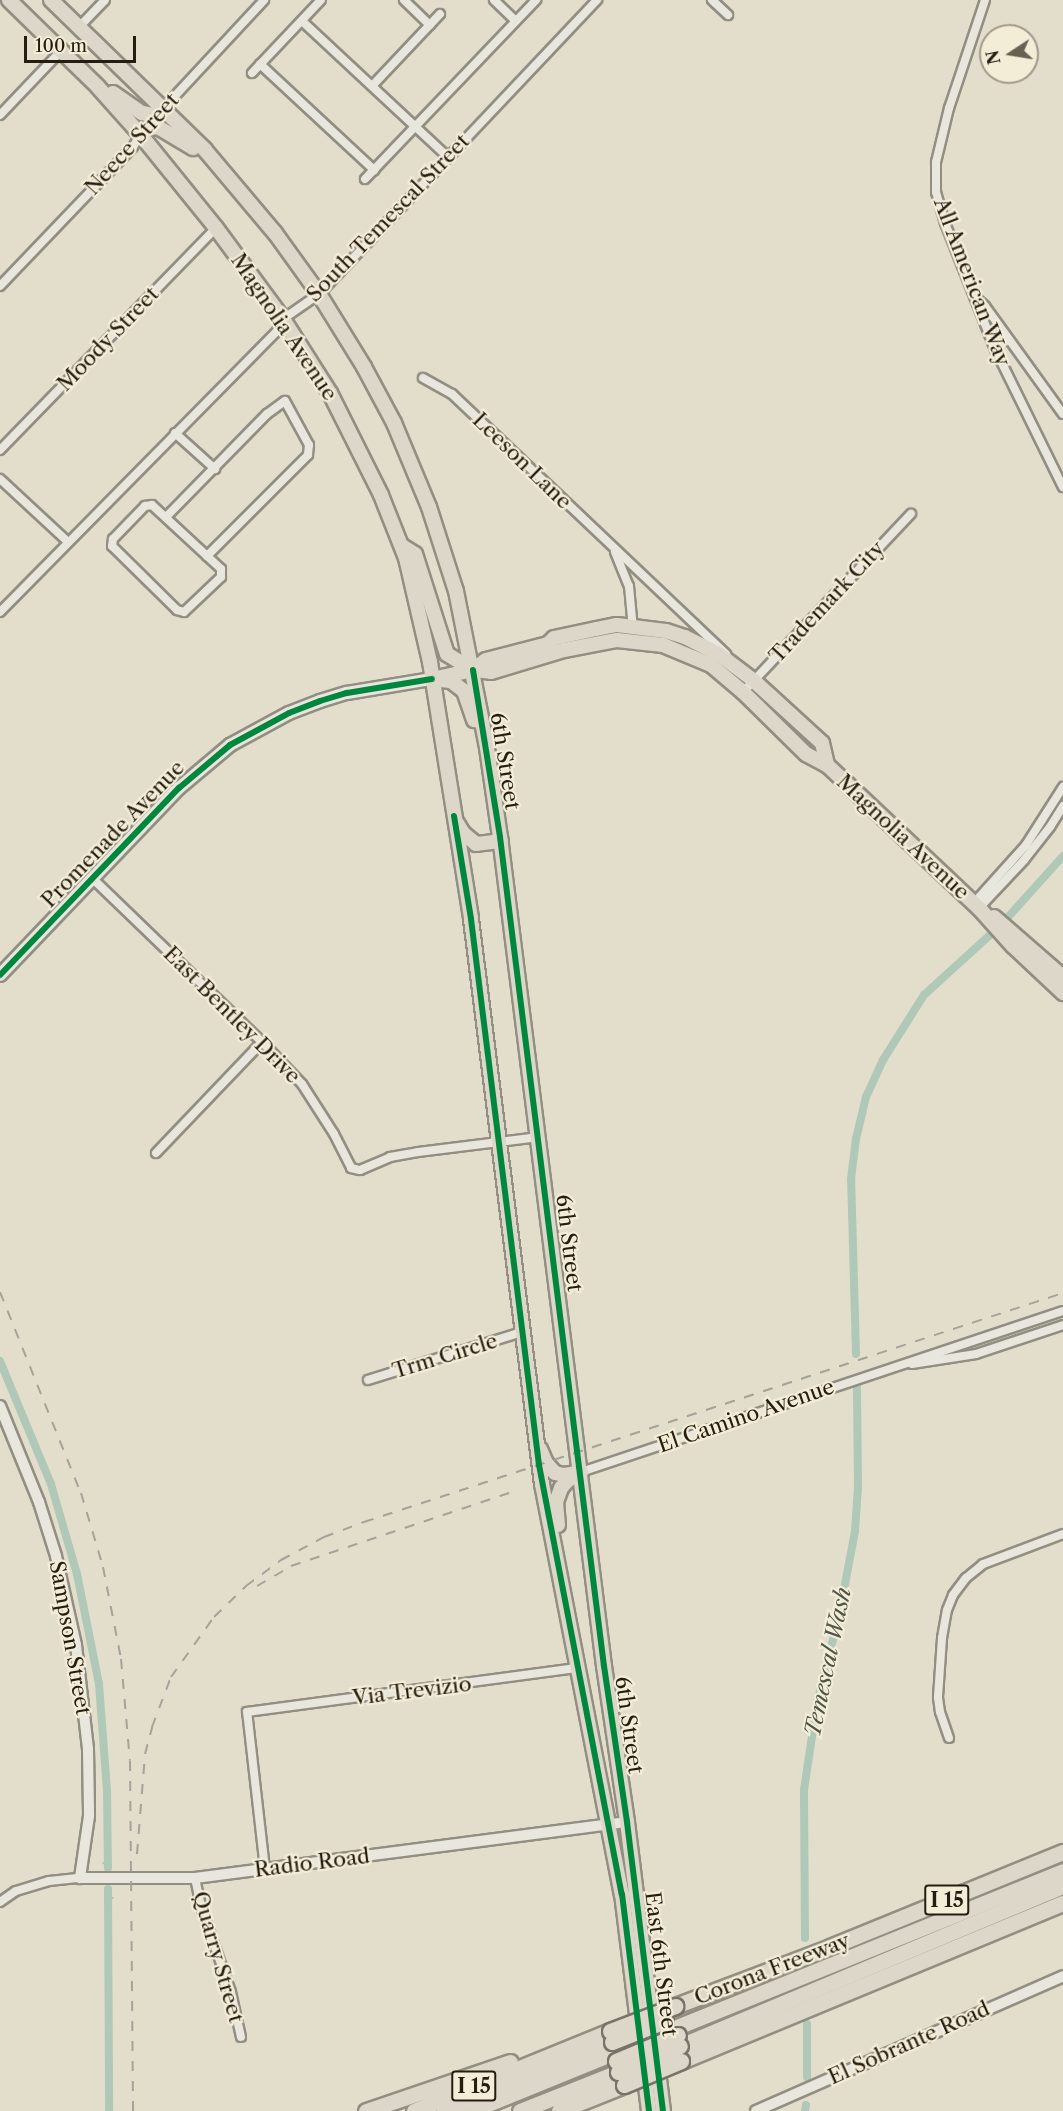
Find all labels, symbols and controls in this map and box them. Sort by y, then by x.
scale bar [27,24,140,62]
north arrow [979,24,1039,84]
text: 100 m [35,35,87,57]
text: N [982,48,1005,66]
street label: Neece Street [80,88,184,200]
street label: South Temescal Street [301,129,475,307]
street label: All American Way [928,193,1016,371]
street label: Magnolia Avenue [225,248,343,406]
street label: Moody Street [52,281,164,397]
street label: Leeson Lane [467,408,577,514]
street label: Trademark City [764,536,890,668]
street label: 6th Street [485,711,525,811]
street label: Promenade Avenue [36,755,190,913]
street label: Magnolia Avenue [831,769,975,905]
street label: East Bentley Drive [158,941,306,1089]
street label: 6th Street [551,1193,587,1293]
street label: Trm Circle [389,1328,501,1384]
street label: El Camino Avenue [654,1374,838,1458]
street label: Sampson Street [44,1559,96,1717]
water label: Temescal Wash [799,1585,857,1739]
street label: Via Trevizio [351,1671,473,1711]
street label: 6th Street [610,1675,648,1775]
street label: Radio Road [253,1843,371,1883]
road number: I 15 [923,1883,971,1917]
street label: Quarry Street [187,1888,249,2026]
street label: East 6th Street [640,1890,682,2038]
street label: Corona Freeway [691,1928,853,2010]
street label: El Sobrante Road [824,1996,994,2090]
road number: I 15 [450,2069,498,2103]

